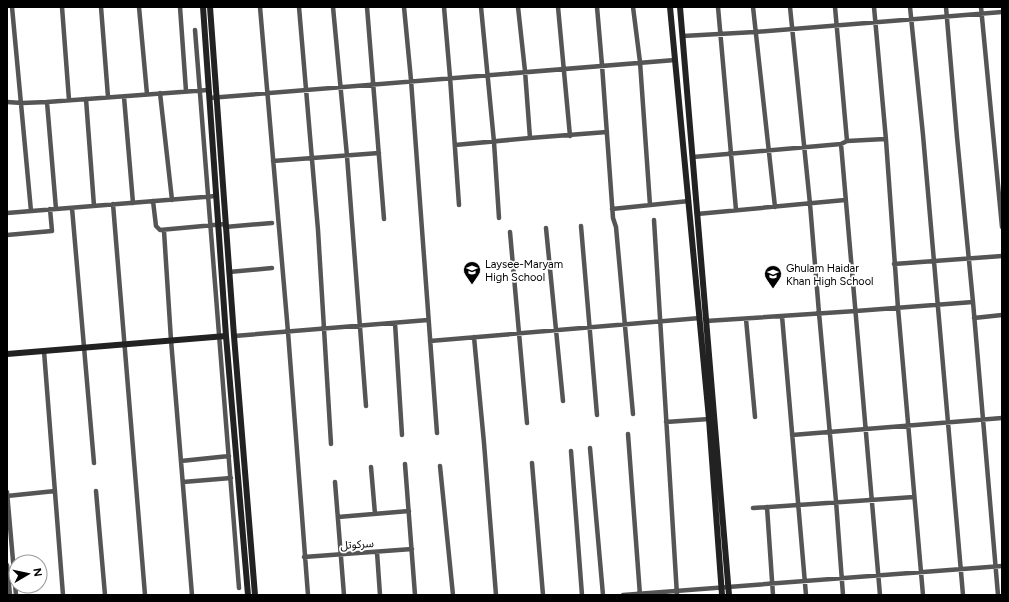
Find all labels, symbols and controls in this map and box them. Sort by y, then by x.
place label: Laysee-Maryam High School [485,258,563,284]
school or university icon: Laysee-Maryam High School [462,260,482,285]
place label: Ghulam Haidar Khan High School [786,262,873,288]
school or university icon: Ghulam Haidar Khan High School [763,264,783,289]
street label: سرکوتل [340,537,375,552]
north arrow [8,554,48,594]
text: N [30,567,44,578]

